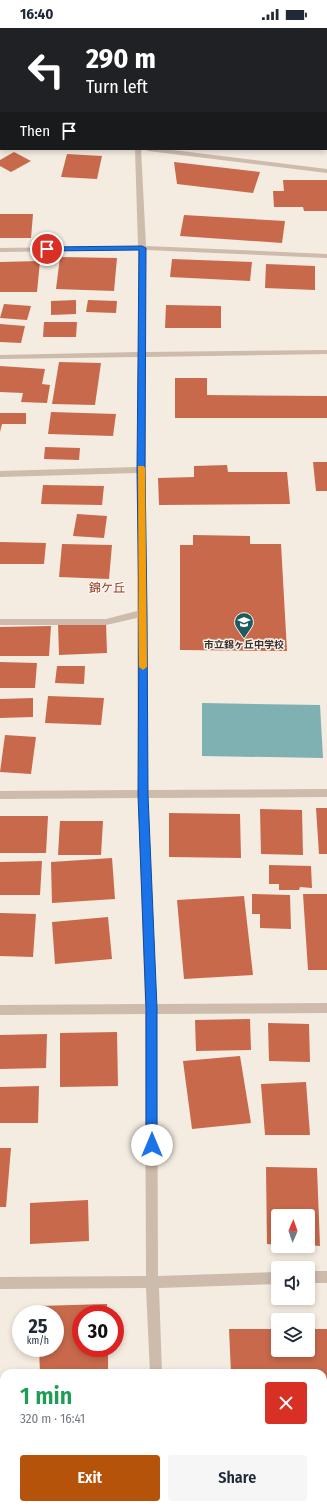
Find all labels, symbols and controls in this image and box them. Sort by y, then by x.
text: 16:40 [20,5,53,23]
text: 290 m [86,42,156,75]
icon: left [20,44,72,96]
text: Turn left [86,76,148,98]
icon: arrive [58,120,80,142]
text: Then [20,122,50,140]
pin [30,232,64,266]
icon: arrive [36,238,58,260]
district label: 錦ケ丘 [89,581,125,595]
school or university icon: 市立錦ヶ丘中学校 [233,611,255,639]
place label: 市立錦ヶ丘中学校 [204,639,284,651]
position arrow [131,1124,173,1166]
north arrow [271,1209,315,1253]
map controls [271,1209,315,1357]
button: sound [271,1261,315,1305]
speed limit sign: 30 [72,1305,124,1357]
button: layers [271,1313,315,1357]
text: 25 [28,1314,48,1338]
text: km/h [27,1335,49,1347]
text: 1 min [20,1382,72,1410]
button: close [265,1382,307,1424]
text: 320 m · 16:41 [20,1411,85,1426]
button: Exit [20,1455,160,1501]
button: Share [168,1455,307,1501]

